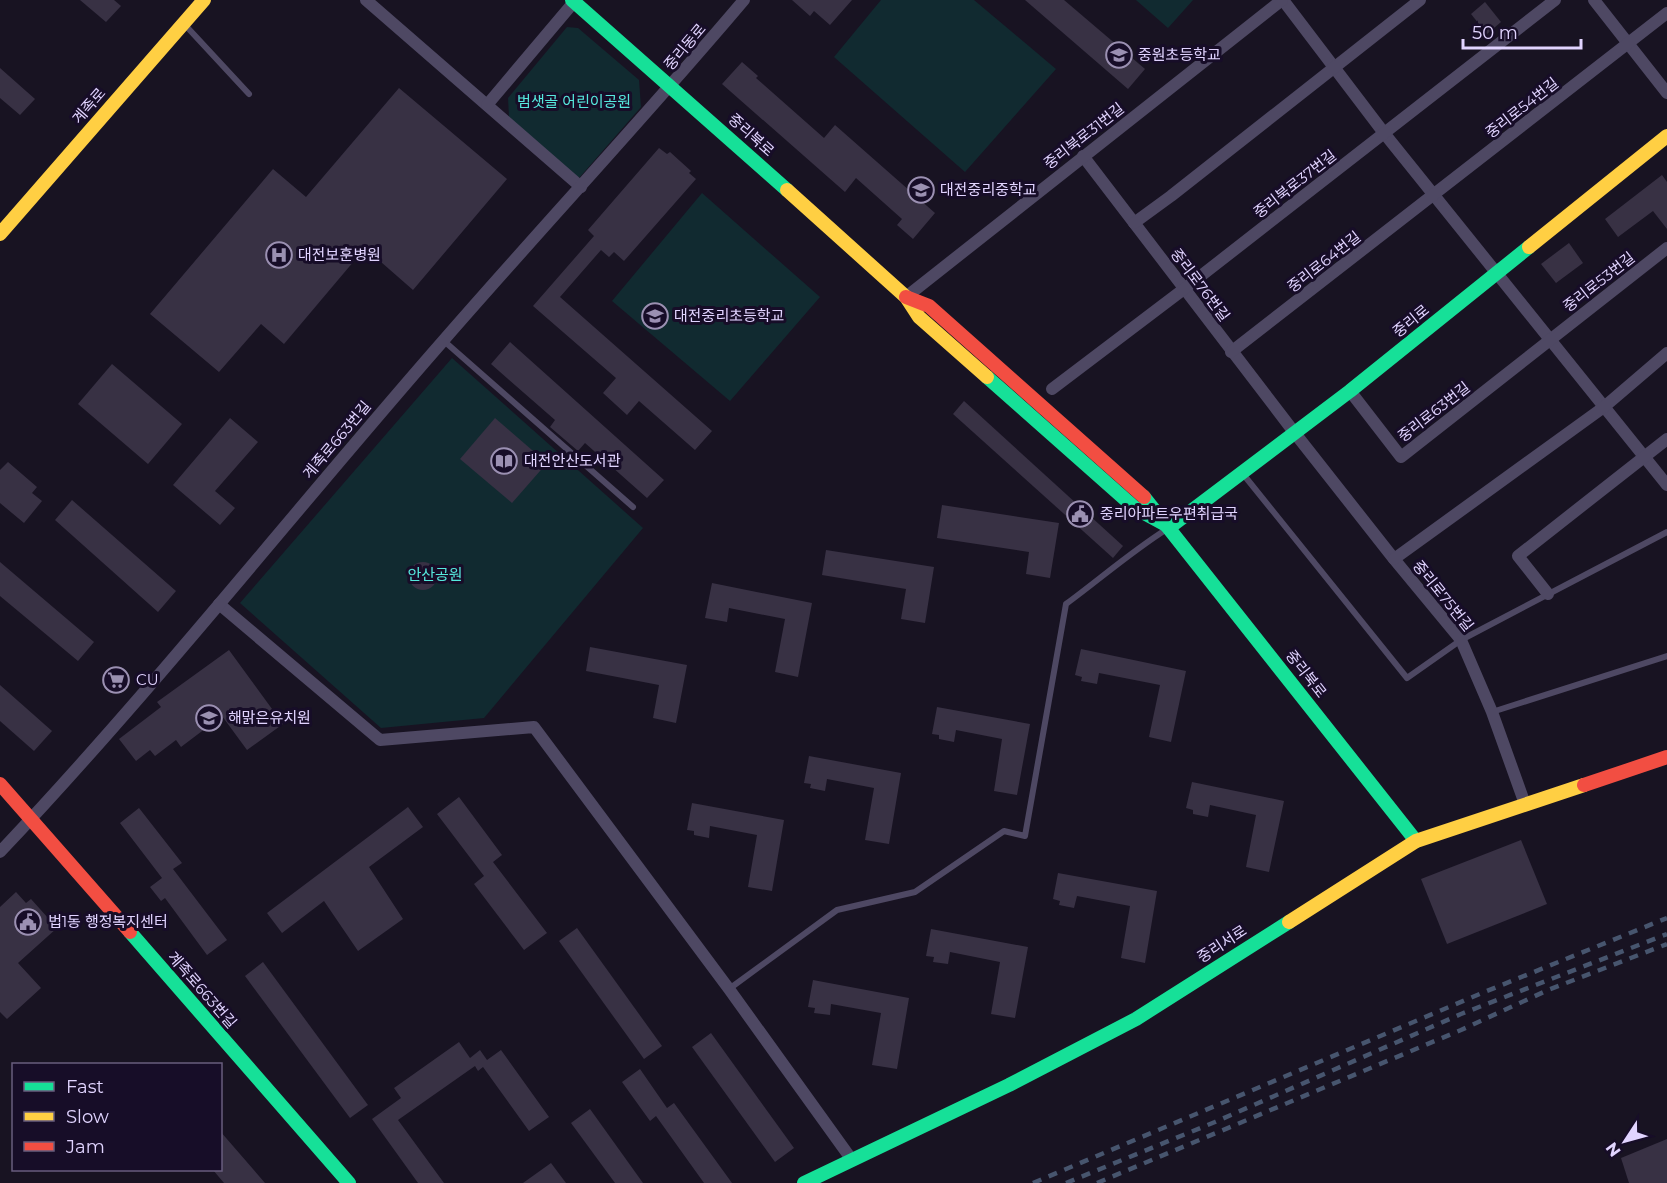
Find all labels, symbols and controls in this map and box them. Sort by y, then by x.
scale bar [1463,12,1582,50]
street label: 중리동로 [660,19,710,74]
text: 50 m [1472,22,1518,44]
school or university icon: 중원초등학교 [1104,40,1134,70]
place label: 중원초등학교 [1138,45,1221,64]
street label: 중리로54번길 [1481,73,1562,142]
street label: 계족로 [68,84,109,128]
park label: 범샛골 어린이공원 [517,92,631,111]
street label: 중리북로31번길 [1040,98,1128,173]
street label: 중리북로 [724,109,778,160]
street label: 중리북로37번길 [1249,145,1340,222]
school or university icon: 대전중리중학교 [906,175,936,205]
place label: 대전중리중학교 [940,180,1037,199]
street label: 중리로64번길 [1283,227,1364,296]
hospital icon: 대전보훈병원 [264,240,294,270]
street label: 중리로76번길 [1167,244,1234,325]
place label: 대전보훈병원 [298,245,381,264]
street label: 중리로53번길 [1559,248,1638,316]
street label: 중리로 [1389,300,1433,341]
school or university icon: 대전중리초등학교 [640,301,670,331]
place label: 대전중리초등학교 [674,306,784,325]
street label: 중리로63번길 [1394,377,1474,446]
street label: 계족로663번길 [299,397,375,482]
library icon: 대전안산도서관 [489,446,519,476]
place label: 대전안산도서관 [524,451,621,470]
public building icon: 중리아파트우편취급국 [1065,499,1095,529]
place label: 중리아파트우편취급국 [1100,504,1238,523]
street label: 중리로75번길 [1409,556,1478,635]
park label: 안산공원 [407,565,463,584]
street label: 중리북로 [1282,646,1331,701]
supermarket icon: CU [101,665,131,695]
place label: CU [136,670,159,689]
school or university icon: 해맑은유치원 [194,703,224,733]
place label: 해맑은유치원 [228,708,311,727]
public building icon: 법1동 행정복지센터 [13,907,43,937]
place label: 법1동 행정복지센터 [48,912,168,931]
street label: 중리서로 [1193,921,1250,967]
street label: 계족로663번길 [164,947,241,1032]
legend [12,1063,222,1171]
text: Fast [66,1076,104,1098]
text: Slow [66,1106,109,1128]
north arrow [1595,1111,1655,1171]
text: Jam [65,1136,105,1158]
text: N [1602,1139,1625,1160]

